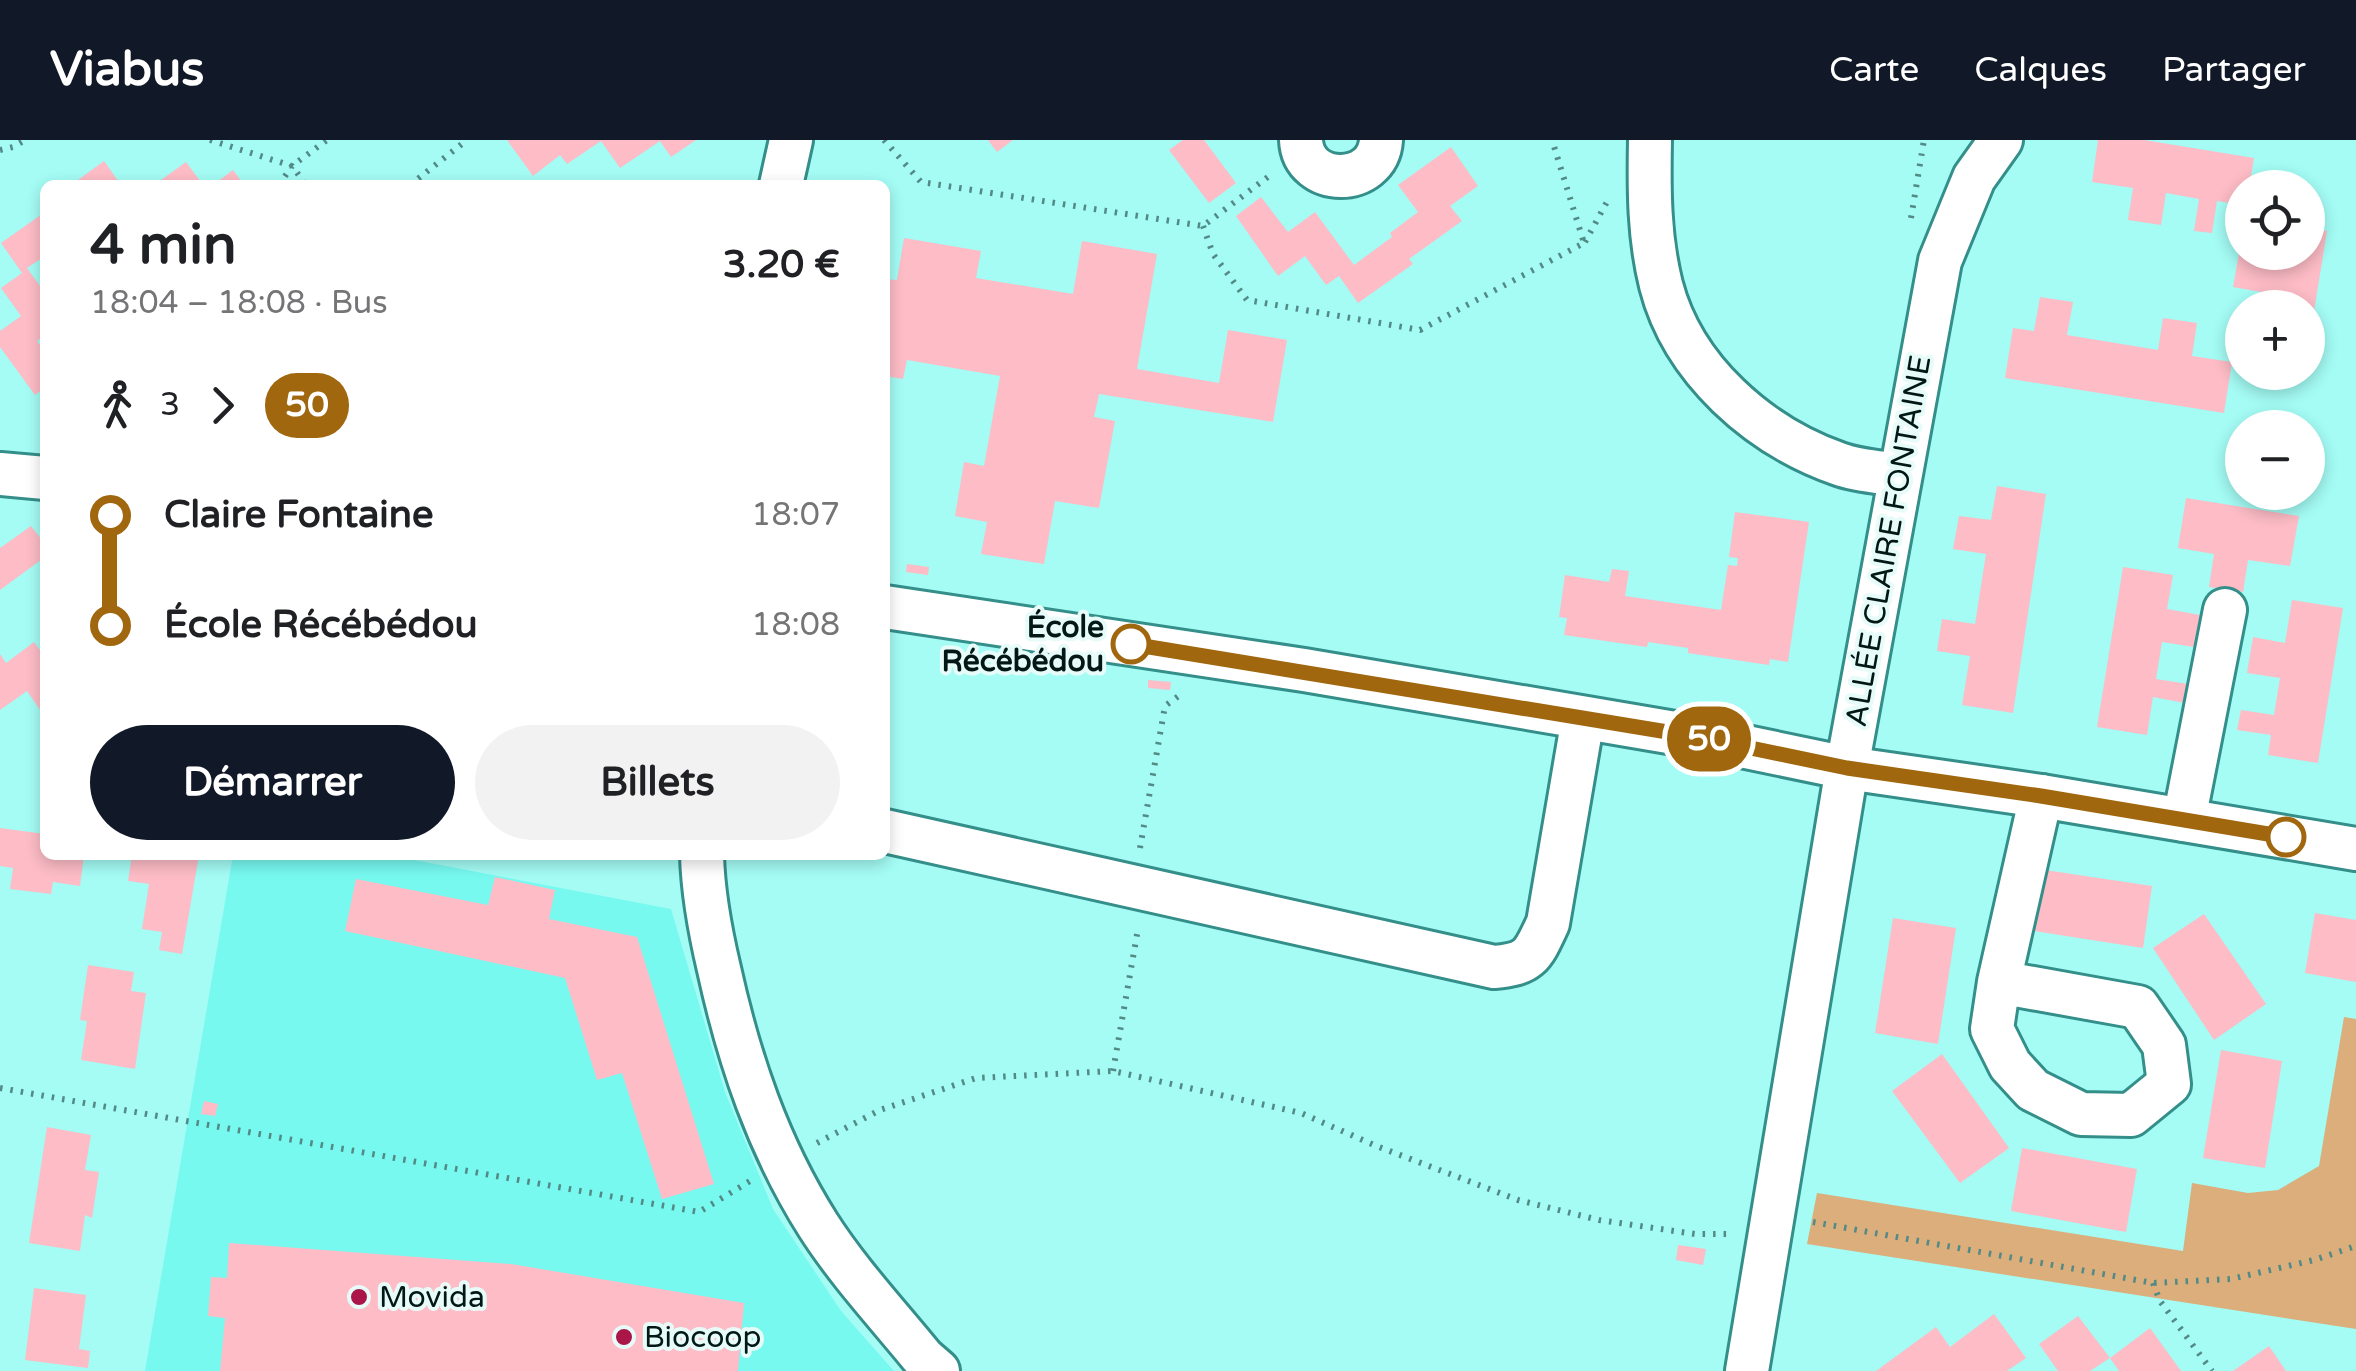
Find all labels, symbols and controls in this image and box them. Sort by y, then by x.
text: Viabus [50,41,204,99]
text: Carte [1829,49,1919,91]
text: Calques [1974,49,2107,91]
text: Partager [2162,49,2306,91]
map controls [2225,170,2325,510]
button: locate [2225,170,2325,270]
text: 4 min [90,213,237,279]
text: 3.20 € [723,242,840,288]
text: 18:04 – 18:08 · Bus [90,284,388,322]
button: + [2225,290,2325,390]
street label: ALLÉE CLAIRE FONTAINE [1838,353,1939,730]
icon: walk [90,378,145,433]
icon: forward [195,378,250,433]
text: 50 [285,384,329,426]
text: 3 [160,386,180,424]
button: − [2225,410,2325,510]
text: Claire Fontaine [164,492,433,538]
text: 18:07 [751,496,840,534]
text: École Récébédou [164,602,478,648]
text: 18:08 [751,606,840,644]
place label: École Récébédou [941,608,1104,680]
marker: École Récébédou [1112,625,1150,663]
line badge: 50 [1664,706,1754,772]
text: 50 [1687,718,1731,760]
button: Démarrer [90,725,455,840]
button: Billets [475,725,840,840]
unlabelled marker [2267,818,2305,856]
place label: Movida [379,1279,485,1316]
marker: Movida [348,1286,370,1308]
place label: Biocoop [644,1319,762,1356]
marker: Biocoop [613,1326,635,1348]

